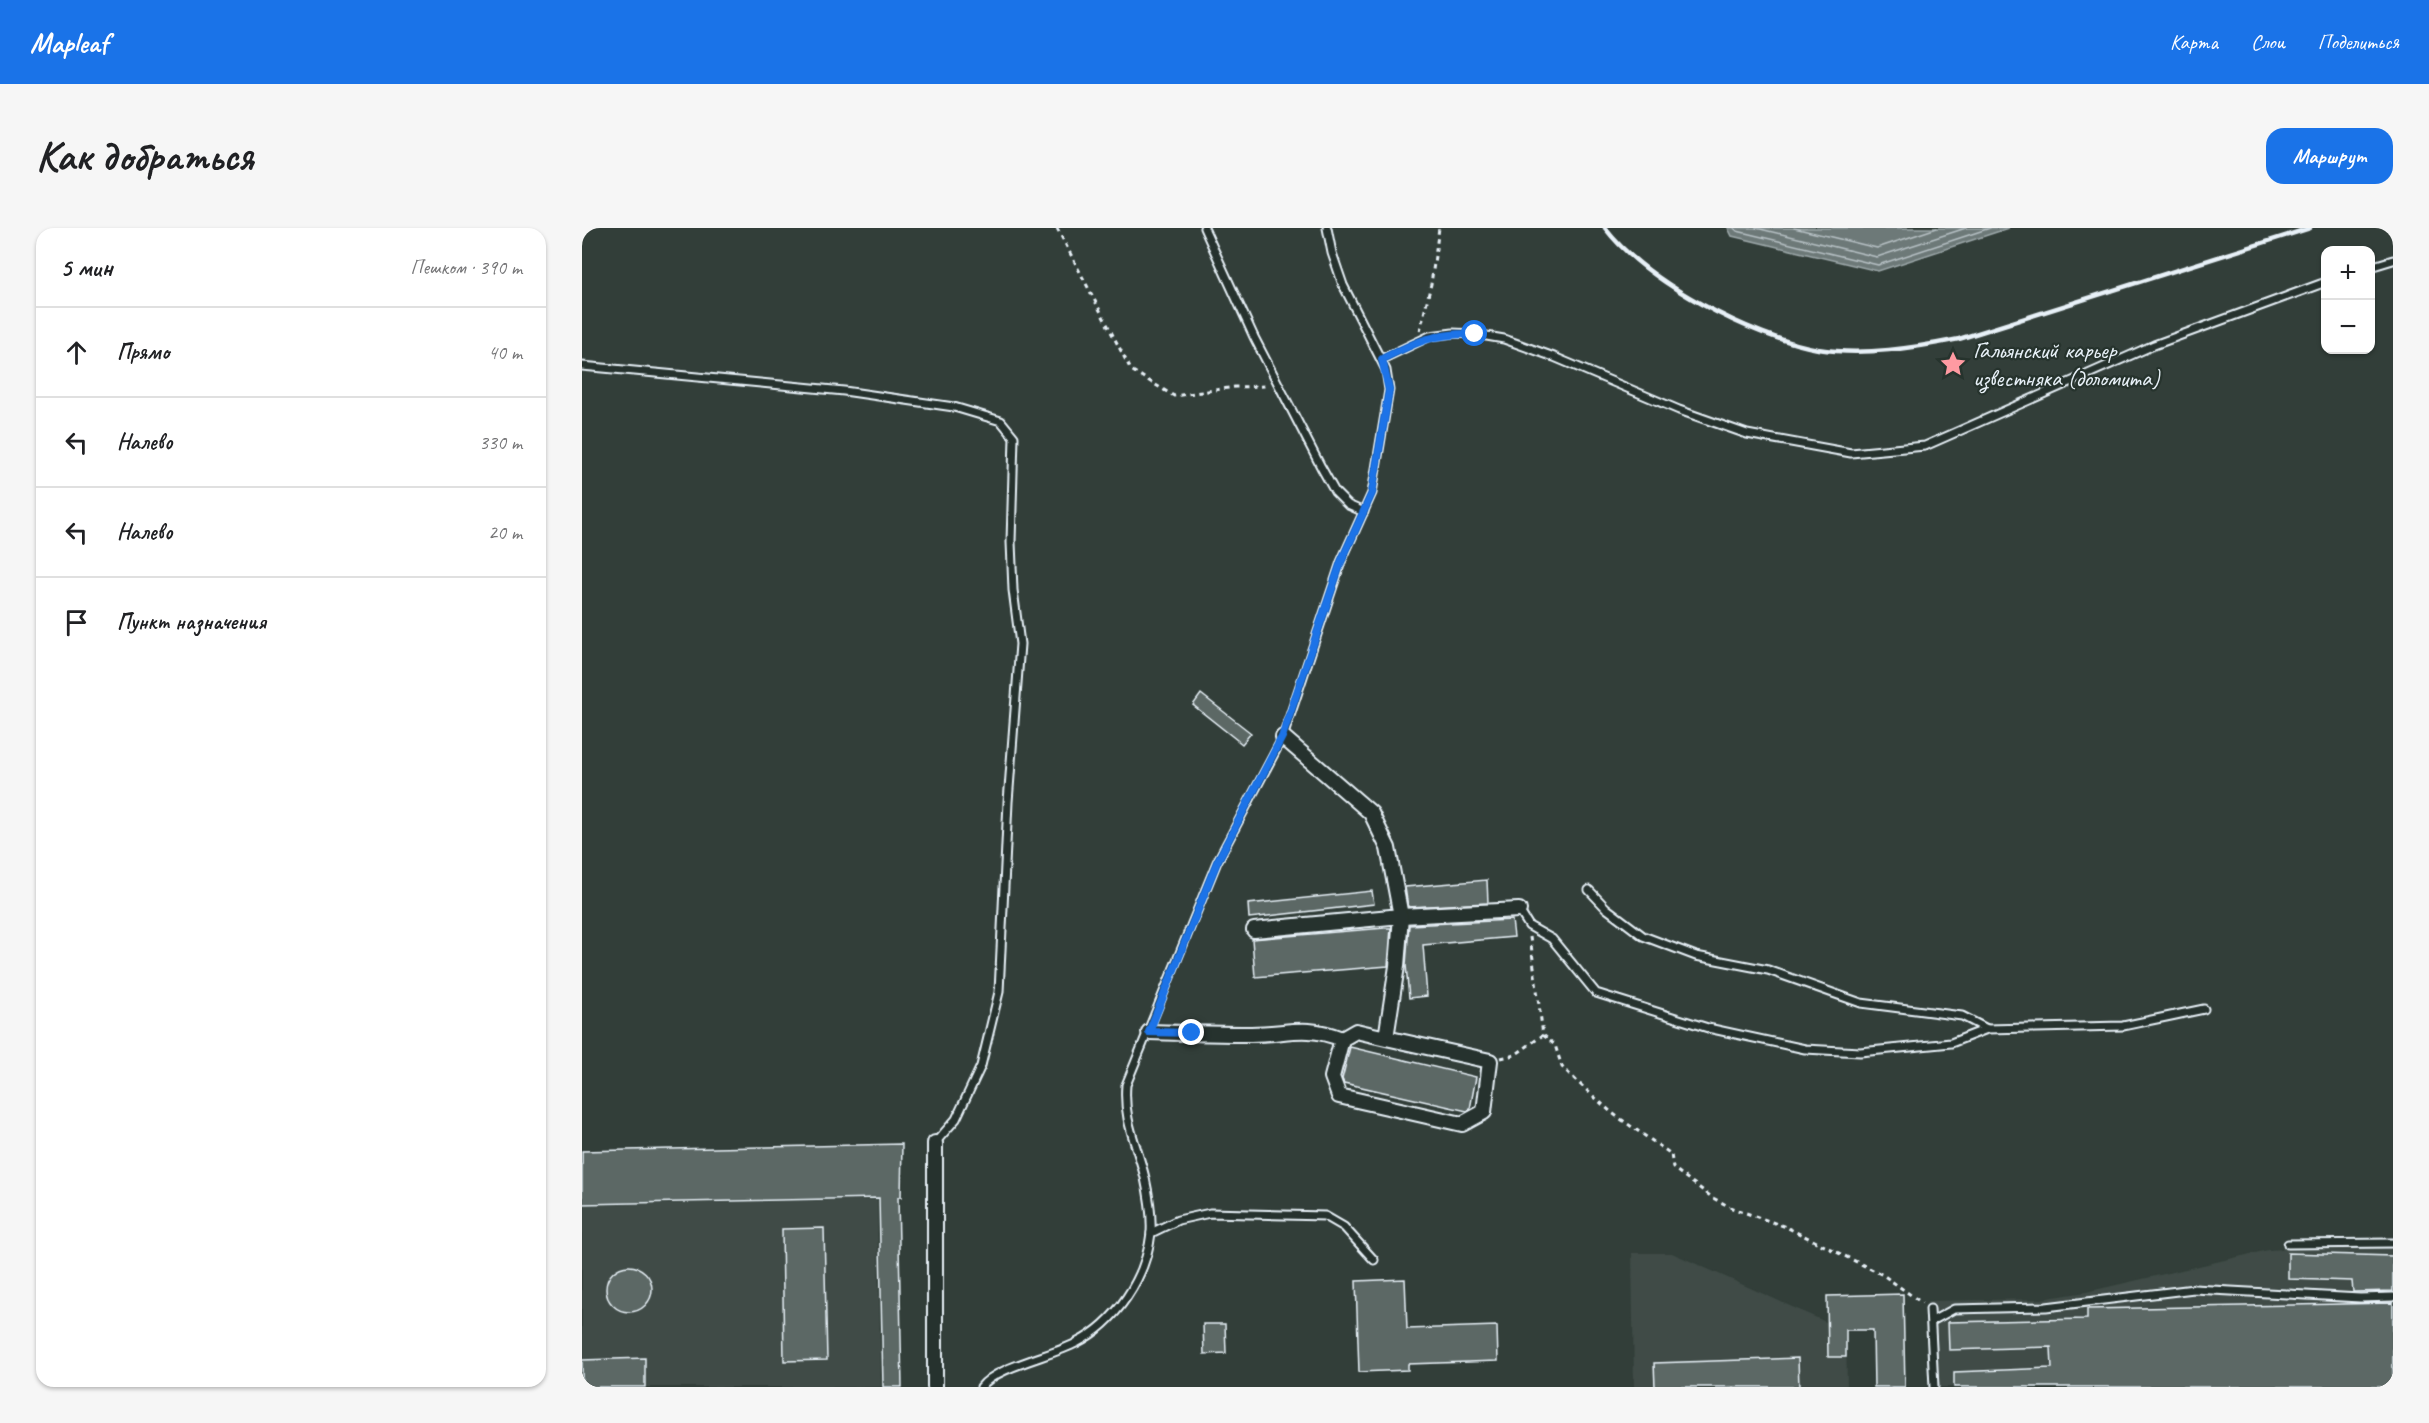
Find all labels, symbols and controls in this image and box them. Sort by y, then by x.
text: Mapleaf [30,25,108,60]
text: Карта [2170,29,2218,55]
text: Слои [2251,29,2285,55]
text: Поделиться [2318,29,2399,55]
button: Маршрут [2266,128,2393,184]
text: Как добраться [36,130,253,183]
map controls [2321,246,2375,354]
button: + [2321,246,2375,300]
text: 5 мин [60,251,112,284]
text: Пешком · 390 m [410,255,522,280]
button: − [2321,300,2375,354]
route start [1461,320,1487,346]
place label: Гальянский карьер известняка (доломита) [1973,335,2160,394]
icon: ahead [60,336,93,369]
text: Прямо [117,338,169,366]
text: 40 m [488,340,522,365]
place icon: Гальянский карьер известняка (доломита) [1938,349,1968,379]
icon: left [60,426,93,459]
text: Налево [117,428,173,456]
text: 330 m [479,430,522,455]
icon: left [60,516,93,549]
text: Налево [117,518,173,546]
text: 20 m [488,520,522,545]
icon: arrive [60,606,93,639]
text: Пункт назначения [117,608,266,636]
route end [1178,1019,1204,1045]

